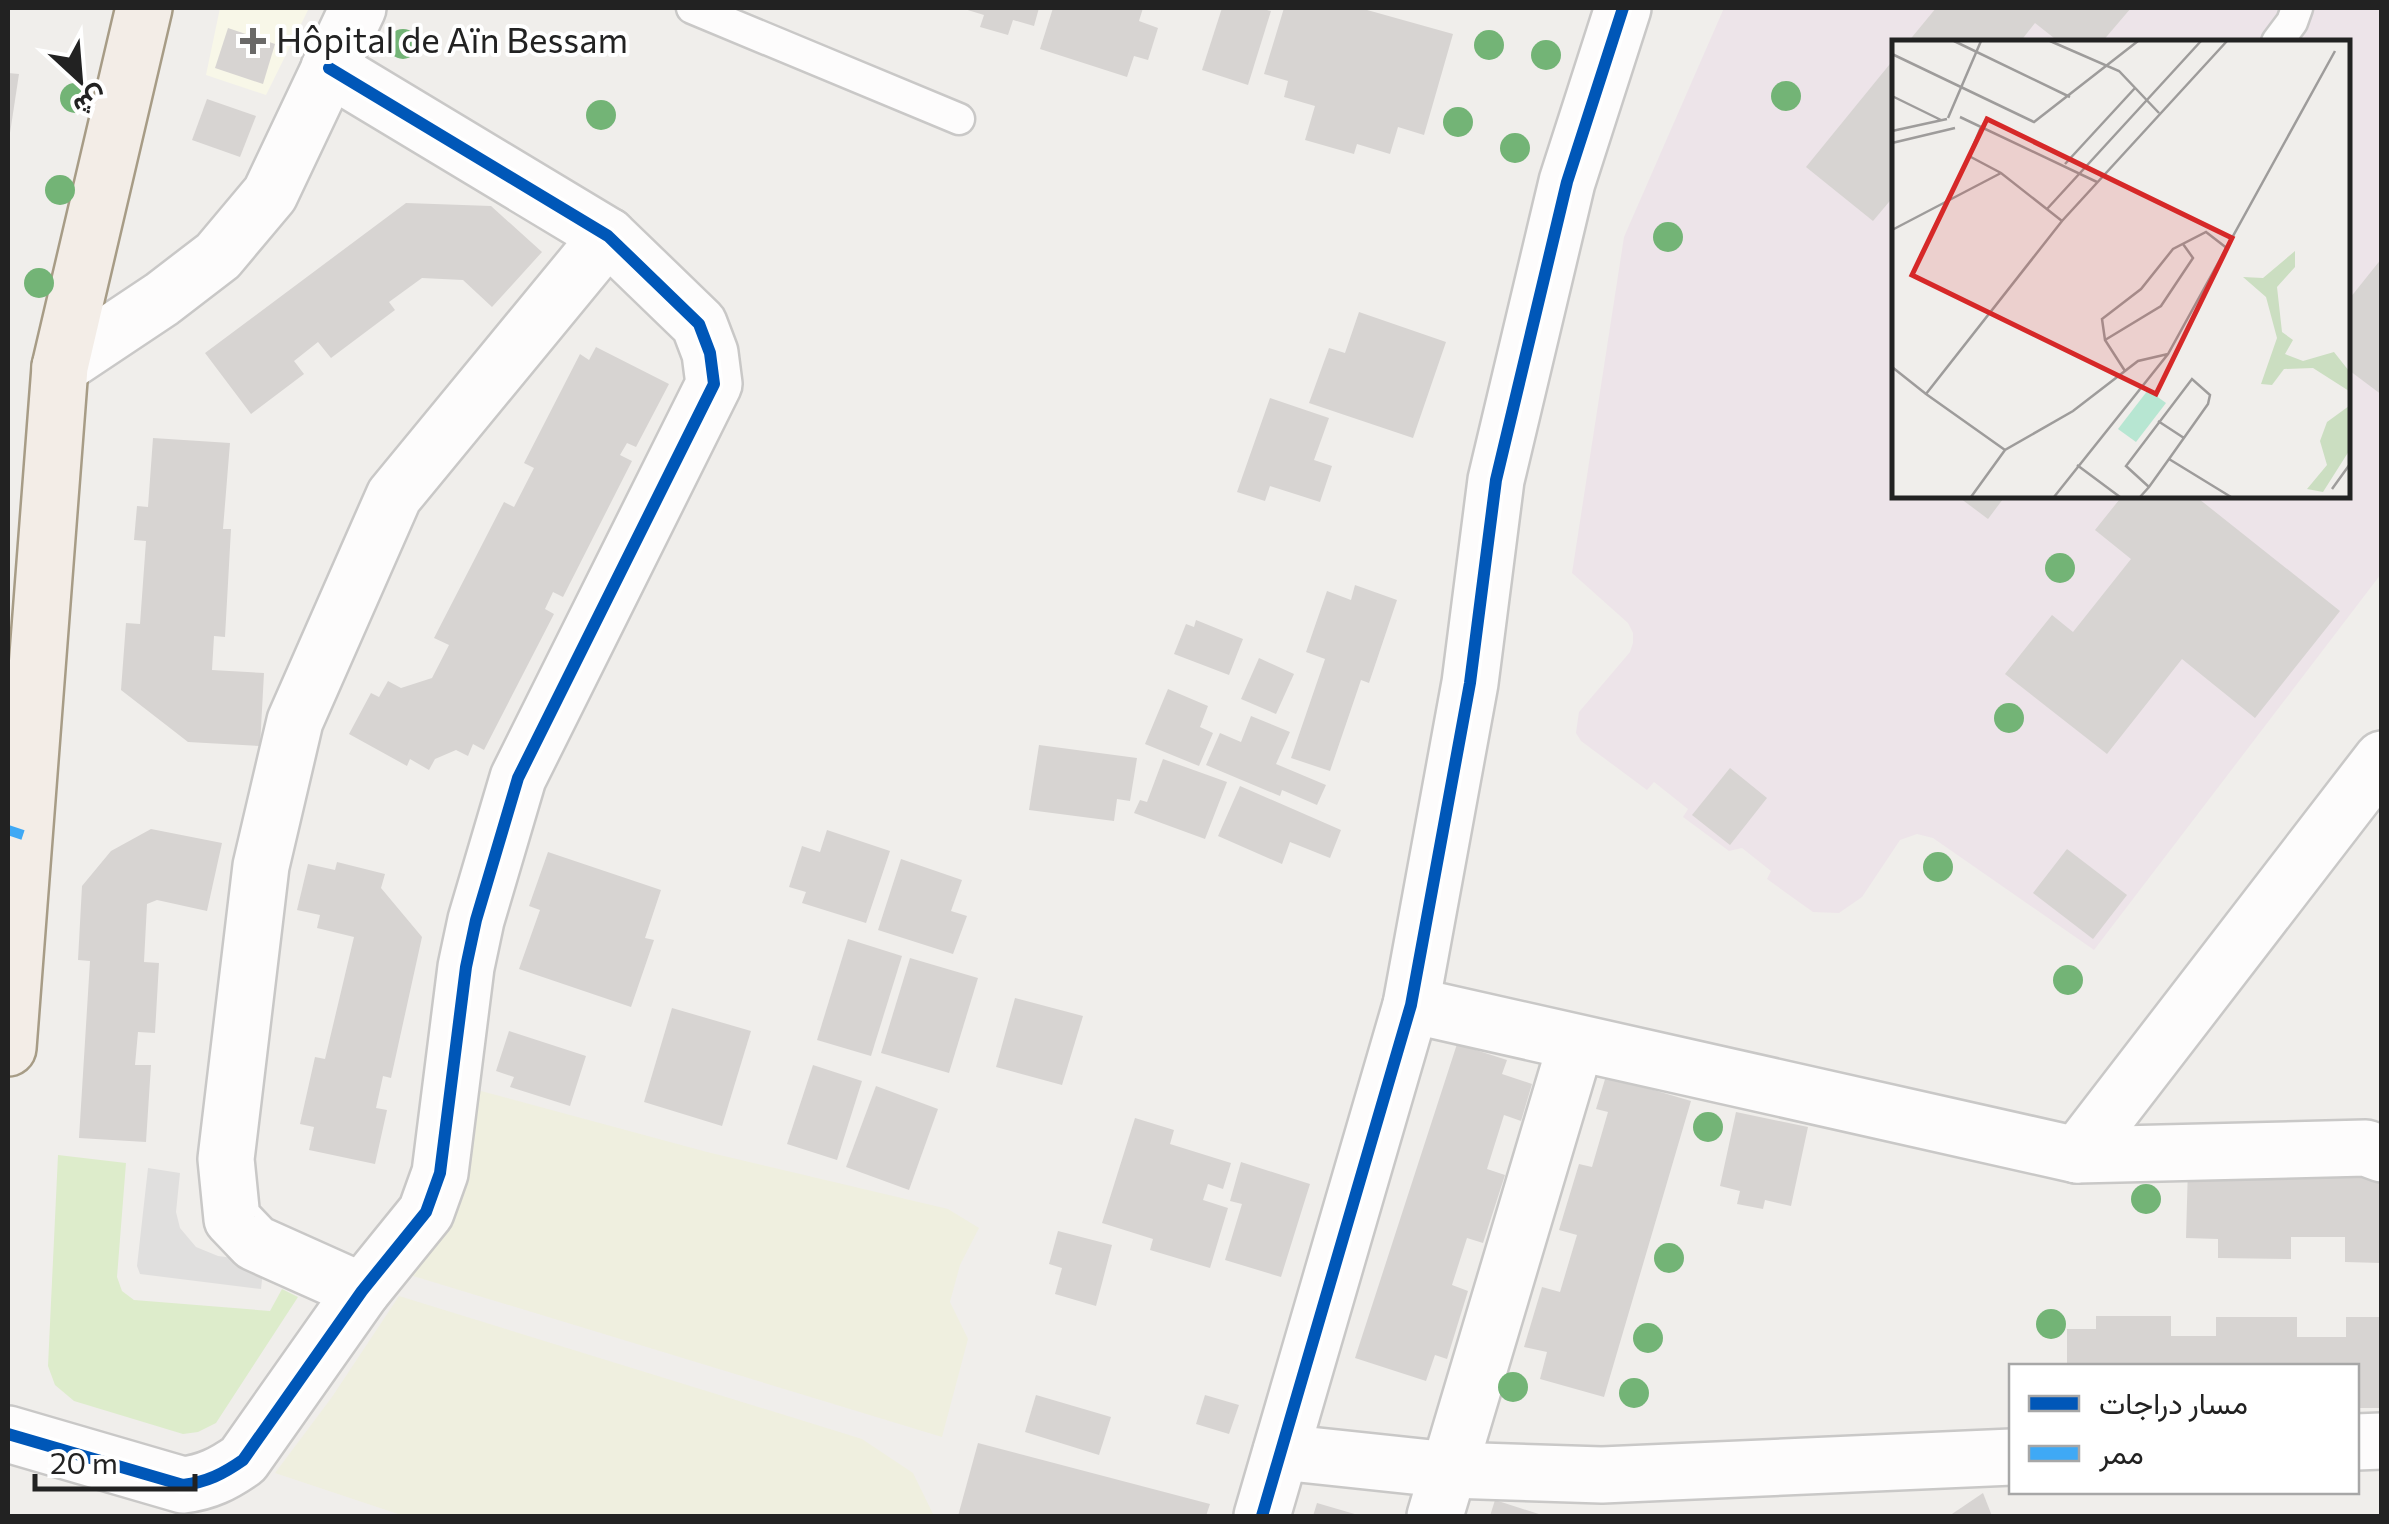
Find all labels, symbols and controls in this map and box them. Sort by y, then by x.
place label: Hôpital de Aïn Bessam [276,17,628,60]
marker: Hôpital de Aïn Bessam [240,28,266,54]
north arrow [30,30,130,130]
inset map [1892,40,2349,498]
text: ش [68,80,114,126]
legend [2009,1364,2359,1494]
text: مسار دراجات [2099,1383,2248,1422]
scale bar [35,1429,195,1491]
text: ممر [2098,1433,2144,1472]
text: 20 m [50,1443,118,1480]

